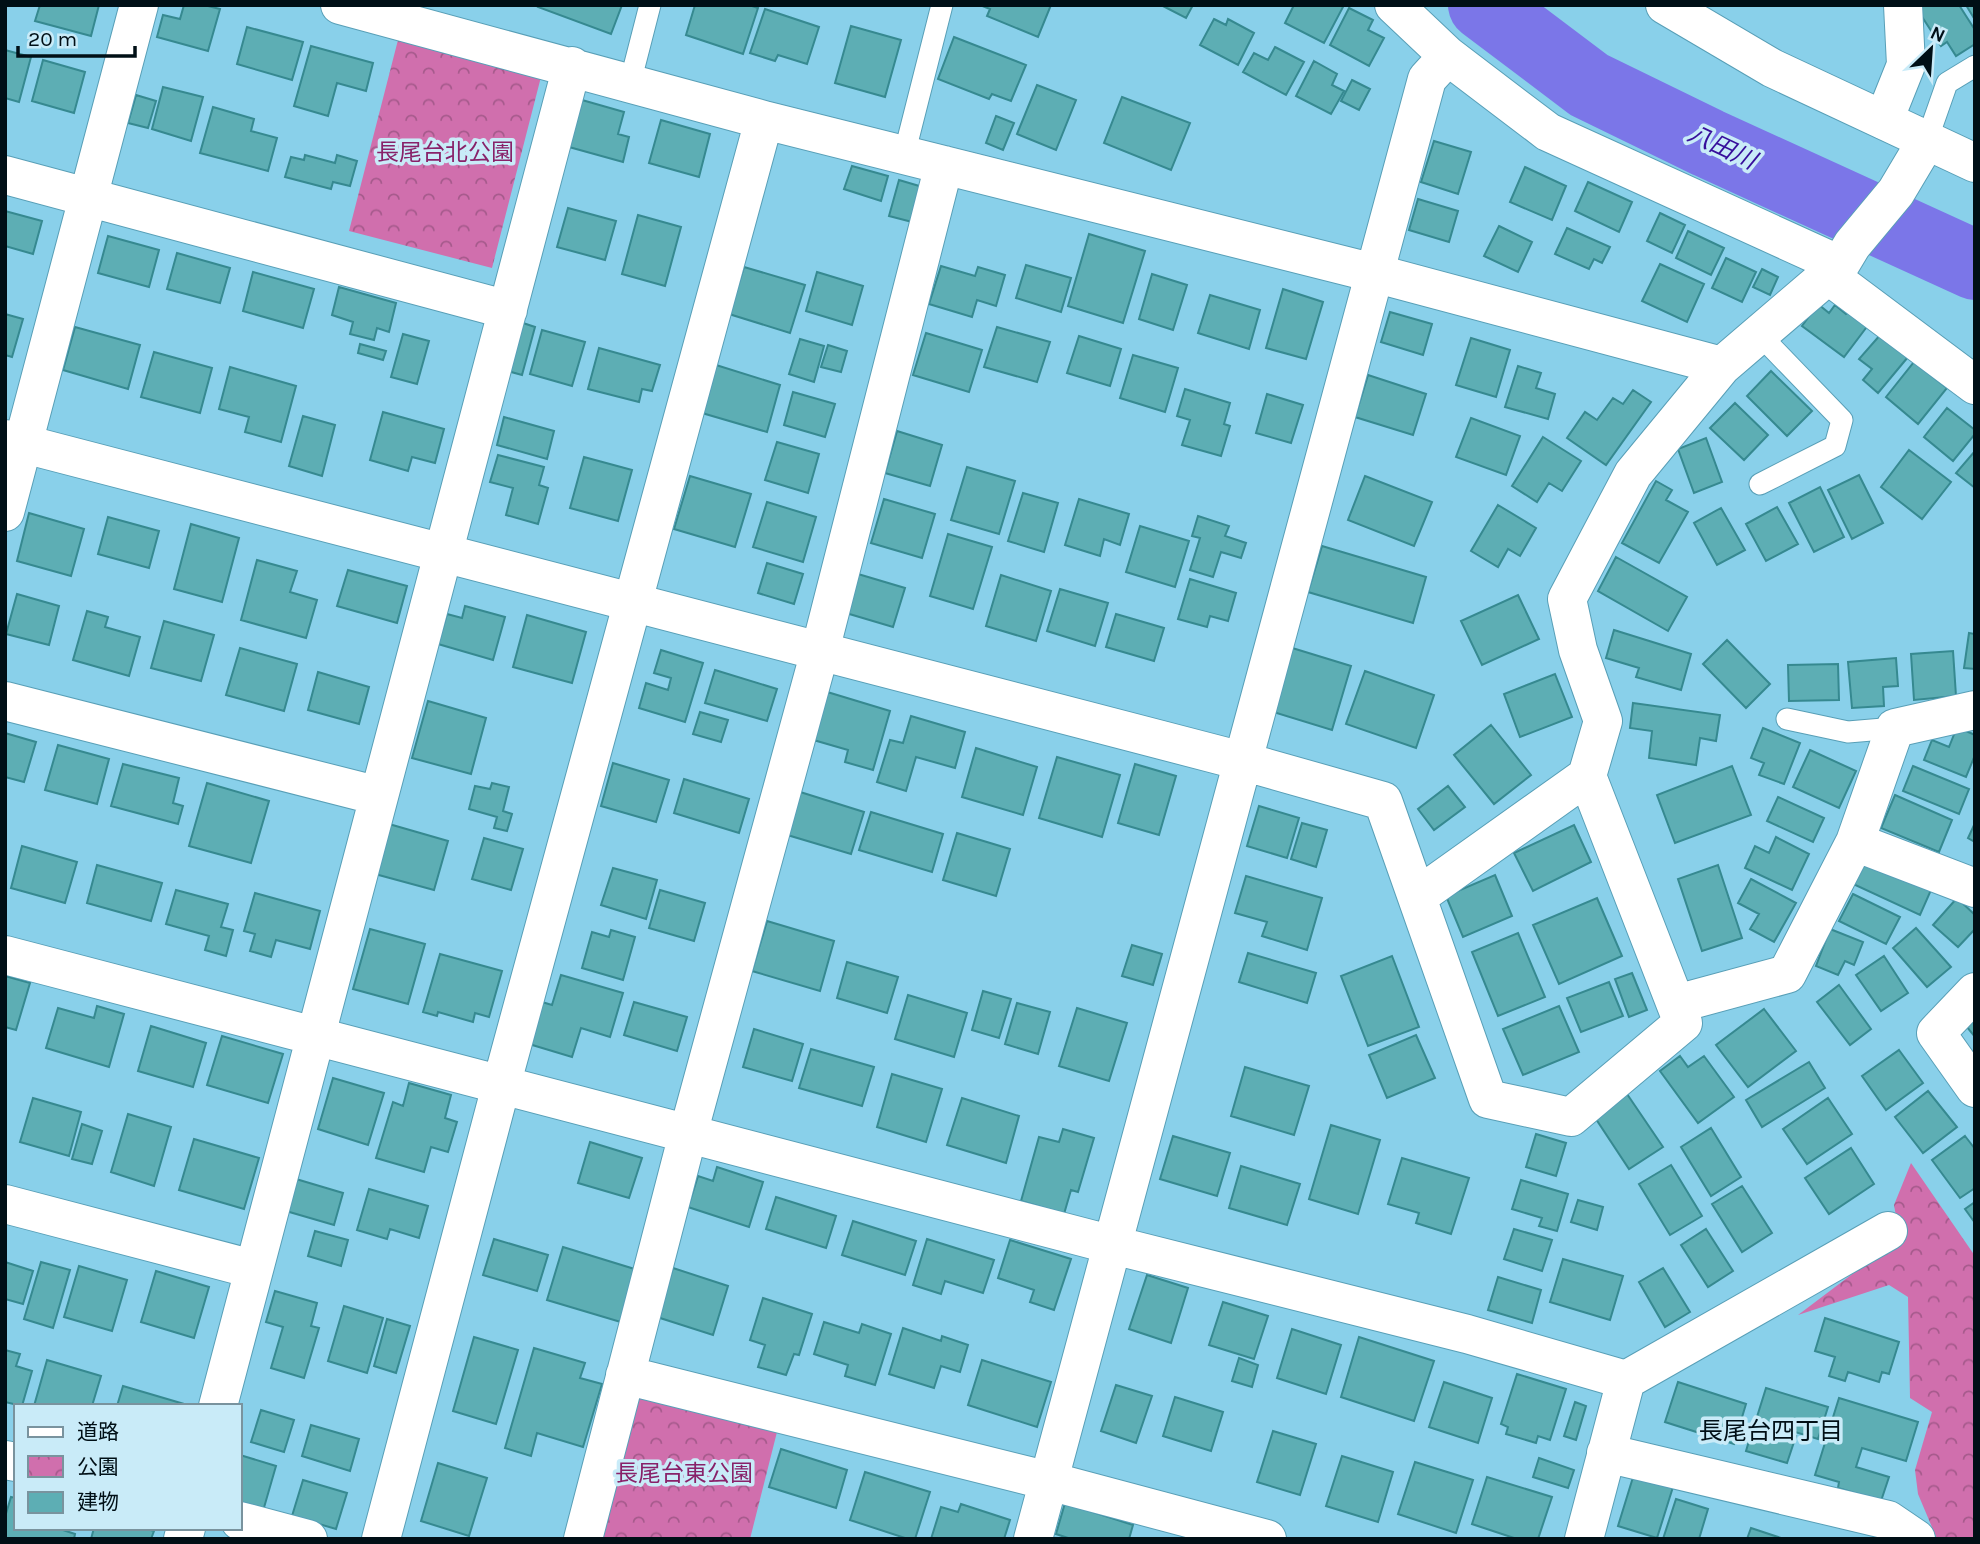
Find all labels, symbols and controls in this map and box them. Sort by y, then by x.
scale bar [18,14,135,58]
north arrow [1896,14,1966,84]
text: N [1927,22,1949,47]
text: 20 m [28,27,77,51]
water label: 八田川 [1683,119,1763,176]
park label: 長尾台北公園 [376,139,514,166]
legend [14,1404,242,1530]
district label: 長尾台四丁目 [1699,1417,1843,1445]
text: 道路 [77,1420,119,1444]
text: 公園 [77,1455,119,1479]
park label: 長尾台東公園 [615,1460,753,1487]
text: 建物 [77,1490,119,1514]

